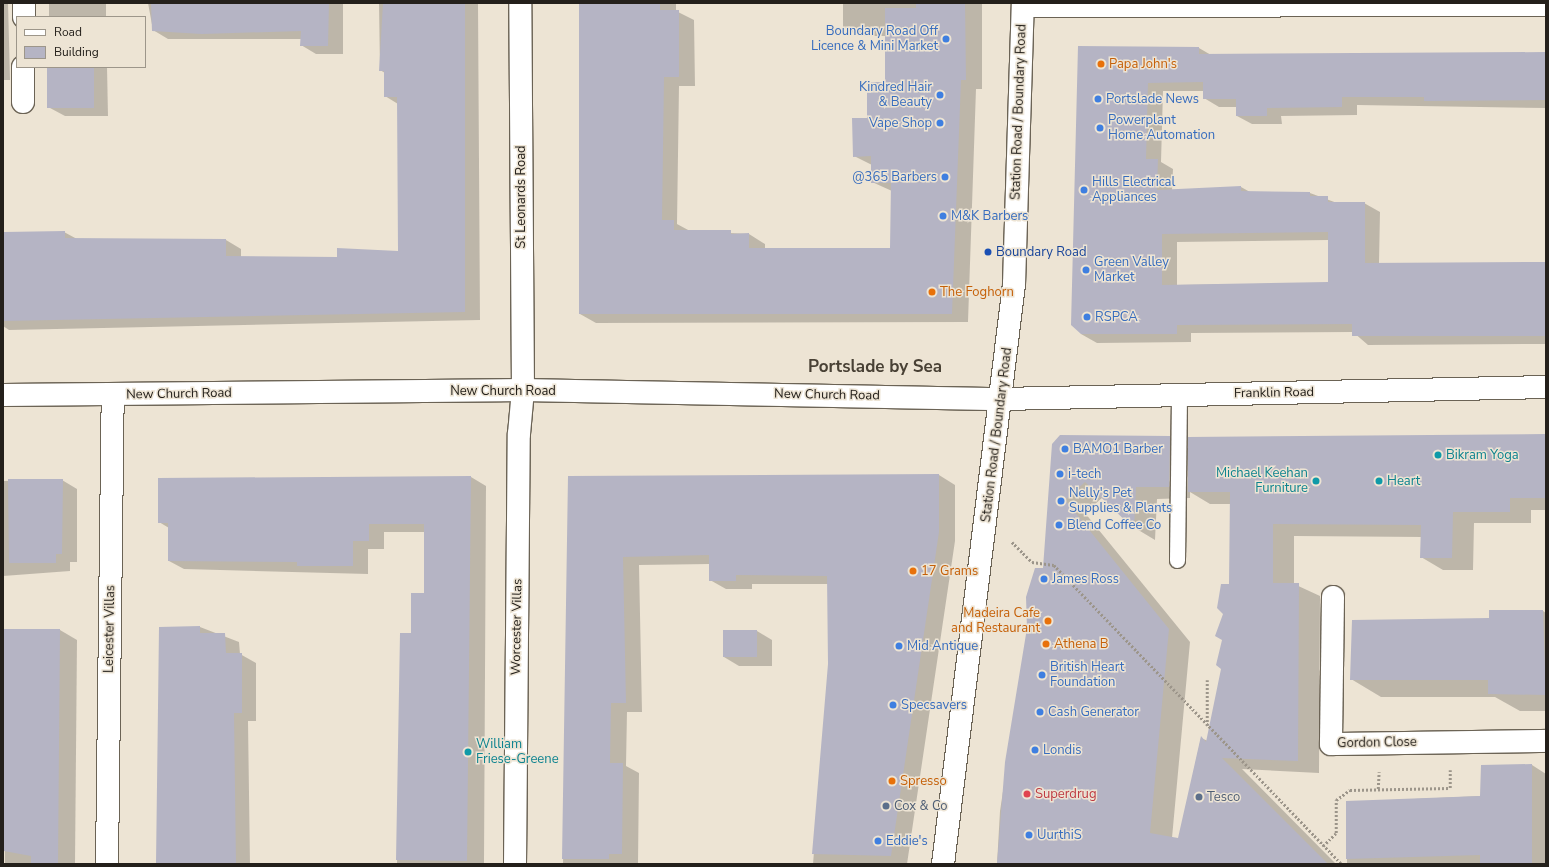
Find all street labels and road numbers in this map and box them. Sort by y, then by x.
street label: Station Road / Boundary Road [1008,24,1030,200]
street label: St Leonards Road [513,145,529,249]
street label: Station Road / Boundary Road [979,347,1015,523]
street label: New Church Road [450,383,556,399]
street label: New Church Road [126,385,232,403]
street label: Franklin Road [1234,385,1314,401]
street label: New Church Road [774,386,880,404]
street label: Worcester Villas [508,579,526,675]
street label: Leicester Villas [101,585,119,673]
street label: Gordon Close [1337,735,1417,751]

